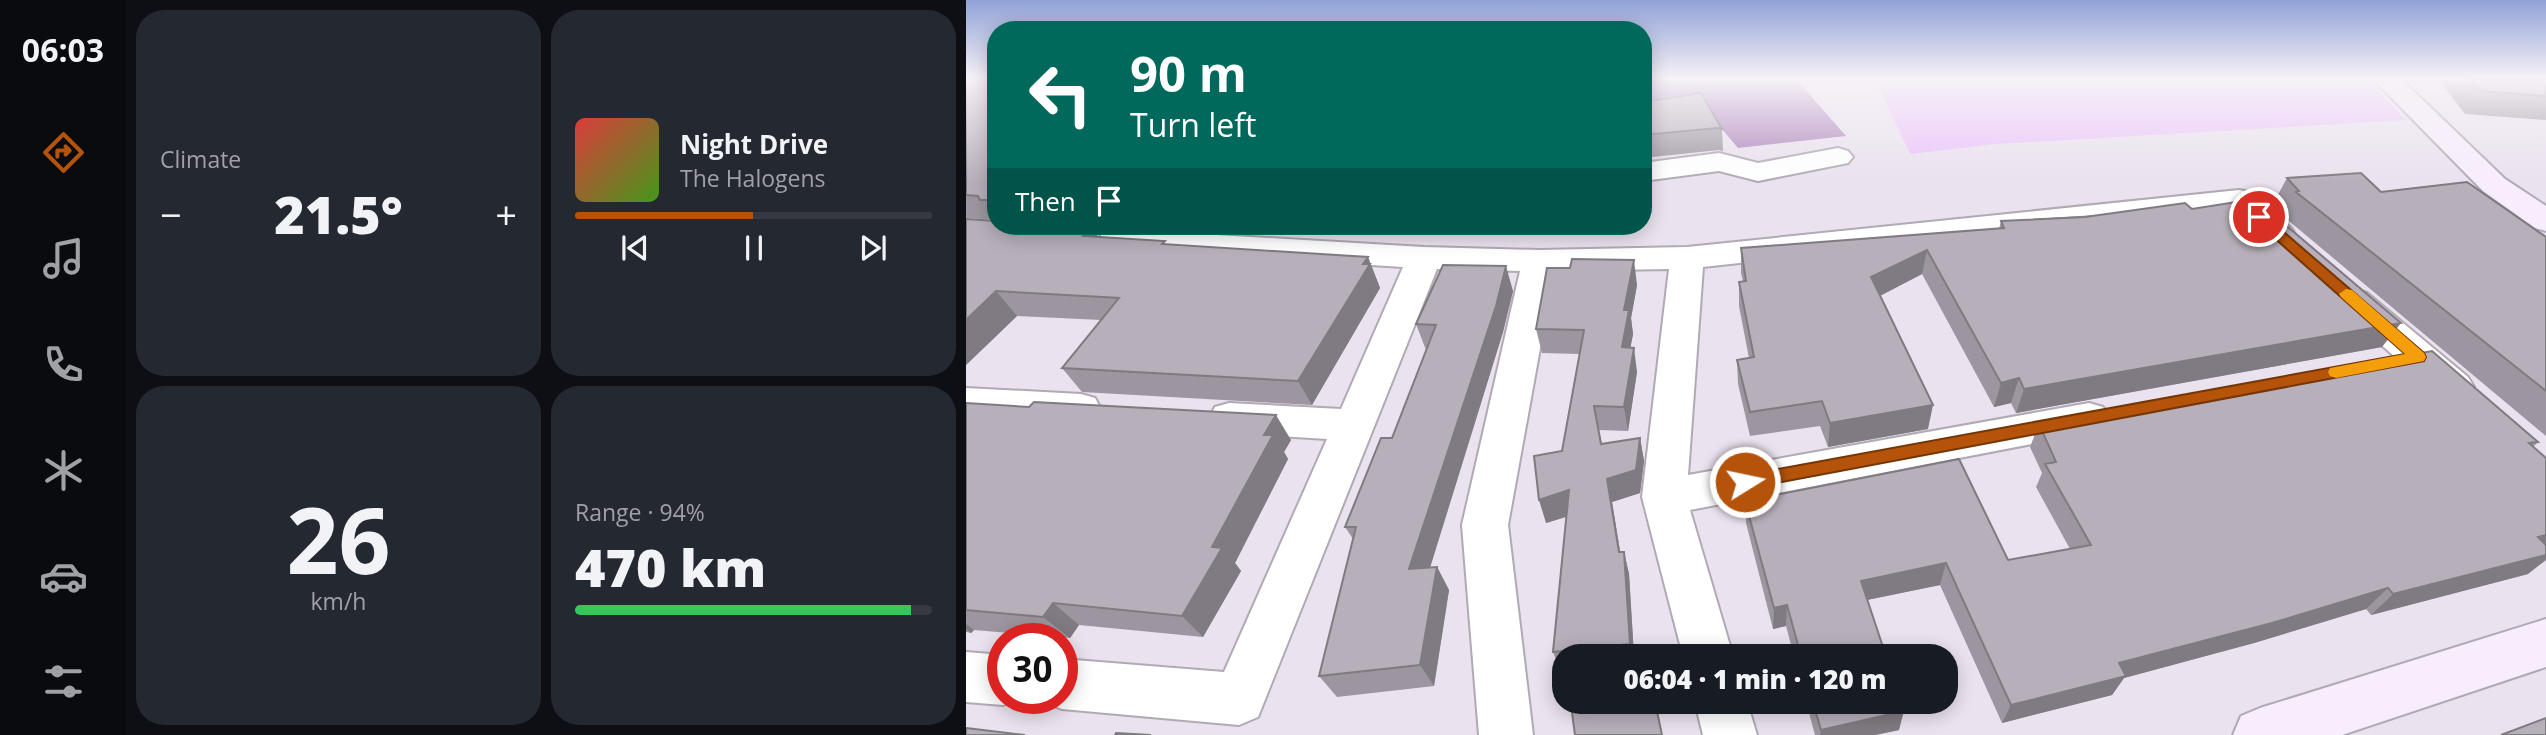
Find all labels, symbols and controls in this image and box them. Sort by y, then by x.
text: 06:03 [22,28,104,71]
text: 90 m [1130,40,1247,106]
icon: left [1015,49,1106,140]
text: Turn left [1130,103,1256,146]
text: Night Drive [680,126,828,162]
icon: directions [39,128,88,177]
text: Climate [160,143,241,175]
text: The Halogens [680,162,826,194]
text: 21.5° [274,178,403,249]
icon: arrive [1090,182,1128,220]
text: Then [1015,183,1076,219]
pin [2229,187,2289,247]
text: − [160,188,182,240]
text: + [495,188,517,240]
icon: arrive [2240,198,2278,236]
icon: previous [616,229,654,267]
icon: pause [735,229,773,267]
icon: next [854,229,892,267]
icon: music [39,234,88,283]
icon: phone [39,340,88,389]
position arrow [1708,445,1782,519]
icon: climate [39,446,88,495]
text: 26 [286,477,391,601]
text: Range · 94% [575,496,705,528]
text: 470 km [575,531,766,602]
icon: car [39,552,88,601]
text: km/h [311,585,366,617]
speed limit sign: 30 [987,623,1078,714]
icon: filters [39,657,88,706]
text: 06:04 · 1 min · 120 m [1624,661,1886,697]

